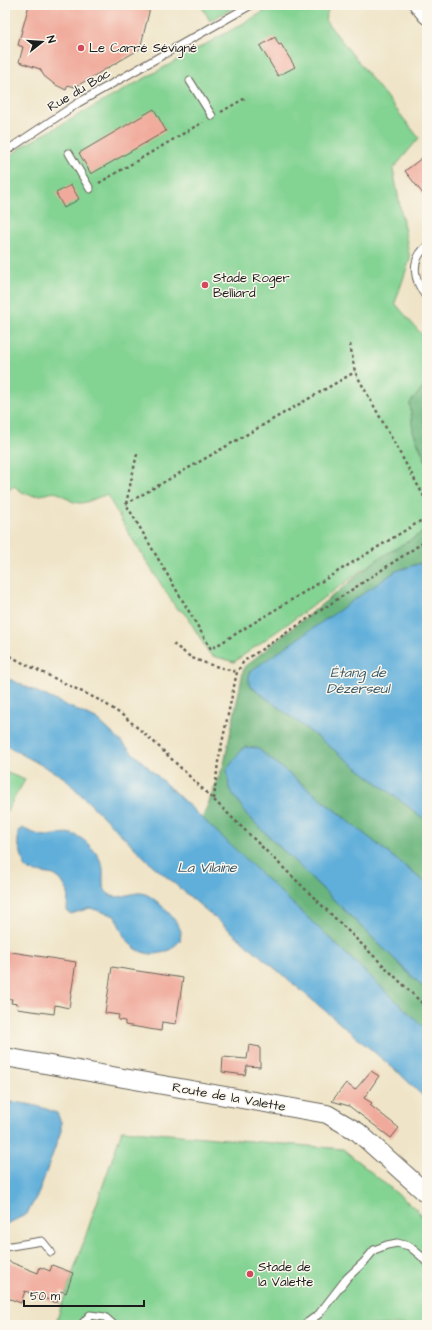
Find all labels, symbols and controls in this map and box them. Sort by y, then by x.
north arrow [22,22,62,62]
text: N [43,34,59,45]
place label: Le Carré Sévigné [89,39,197,58]
marker: Le Carré Sévigné [76,43,86,53]
street label: Rue du Bac [44,64,114,116]
place label: Stade Roger Belliard [213,269,290,302]
marker: Stade Roger Belliard [200,280,210,290]
water label: Étang de Dézerseul [327,663,391,699]
water label: La Vilaine [177,858,238,878]
street label: Route de la Valette [171,1078,287,1116]
place label: Stade de la Valette [258,1258,313,1291]
marker: Stade de la Valette [245,1269,255,1279]
scale bar [24,1282,144,1308]
text: 50 m [30,1288,61,1305]

